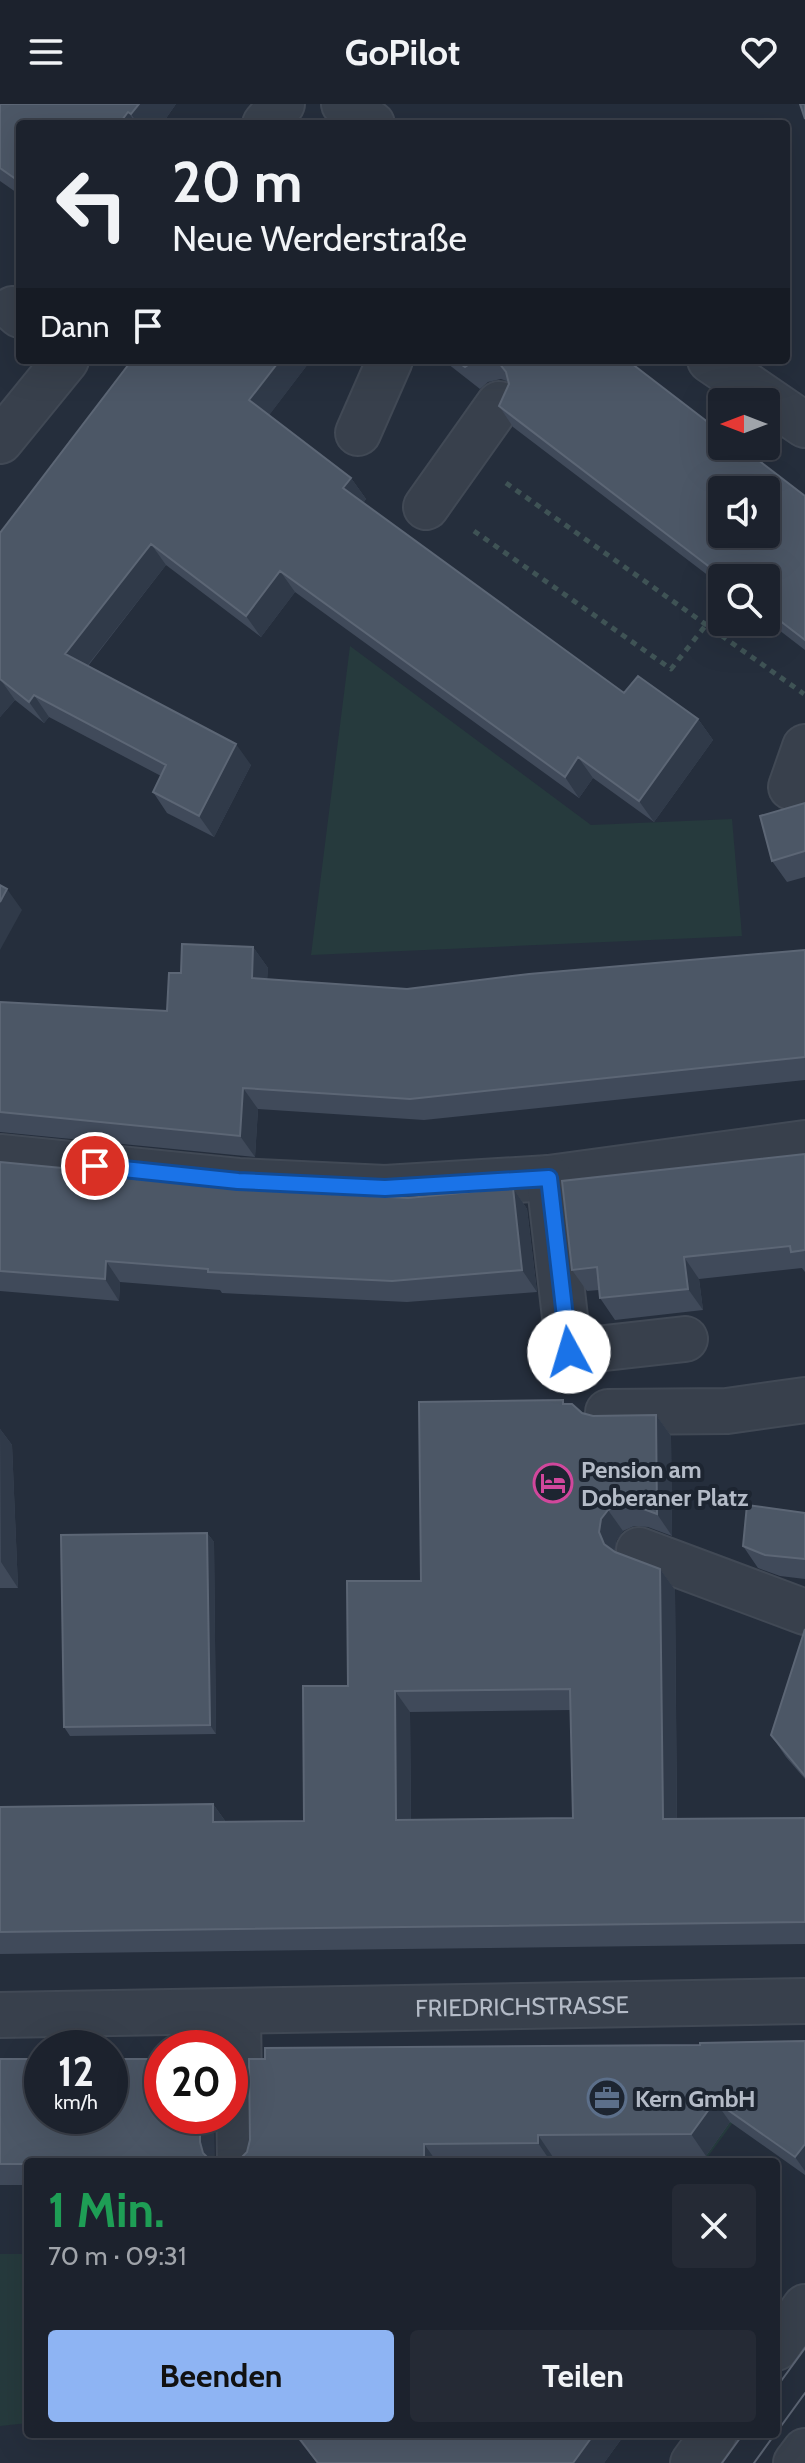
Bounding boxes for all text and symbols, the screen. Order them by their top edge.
icon: menu [24,30,68,74]
text: GoPilot [345,30,460,74]
icon: heart [737,30,781,74]
text: 20 m [172,148,302,216]
icon: left [40,152,144,256]
text: Neue Werderstraße [172,216,467,260]
icon: arrive [126,304,170,348]
text: Dann [40,308,110,345]
north arrow [708,388,780,460]
map controls [708,388,780,636]
button: sound [708,476,780,548]
button: search [708,564,780,636]
pin [61,1132,129,1200]
icon: arrive [73,1144,117,1188]
position arrow [527,1310,611,1394]
place label: Pension am Doberaner Platz [581,1455,748,1512]
hotel icon: Pension am Doberaner Platz [532,1462,574,1504]
street label: FRIEDRICHSTRASSE [415,1990,629,2022]
speed limit sign: 20 [144,2030,248,2134]
text: 12 [58,2047,94,2096]
office icon: Kern GmbH [586,2077,628,2119]
place label: Kern GmbH [635,2084,756,2113]
text: km/h [54,2090,98,2114]
text: 1 Min. [48,2181,165,2239]
button: close [672,2184,756,2268]
text: 70 m · 09:31 [48,2240,186,2272]
button: Beenden [48,2330,394,2422]
button: Teilen [410,2330,756,2422]

